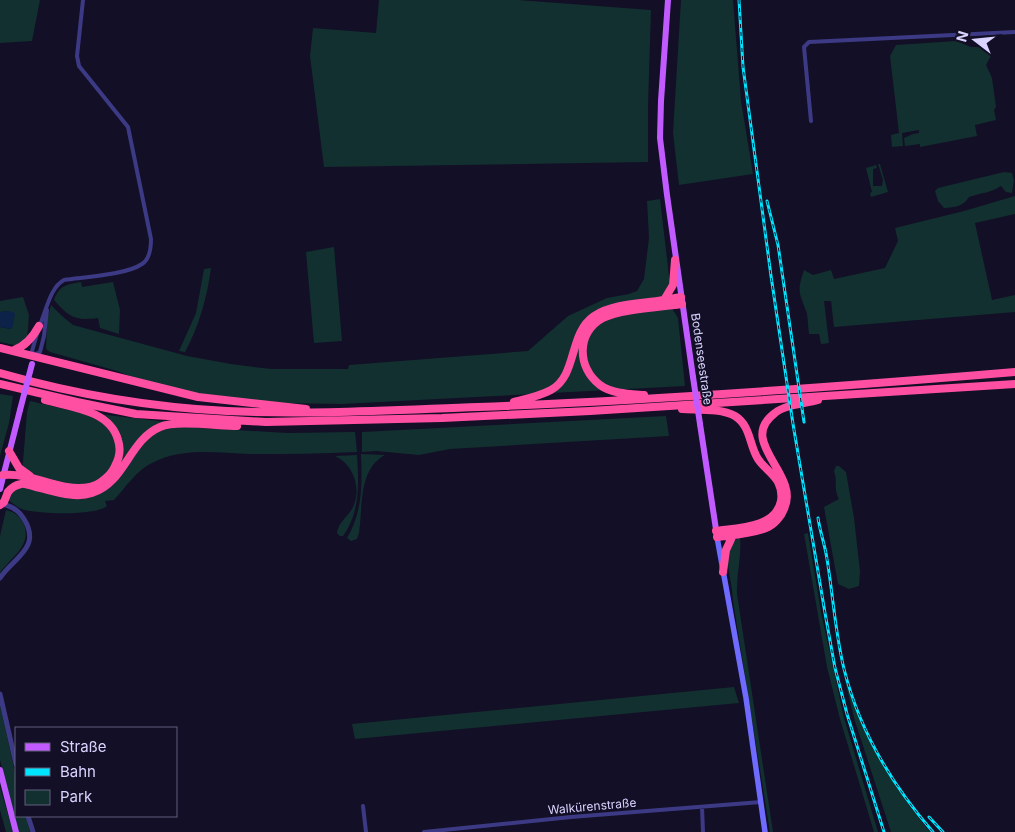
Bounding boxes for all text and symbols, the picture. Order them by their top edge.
north arrow [950,15,1000,65]
text: N [952,29,972,44]
street label: Bodenseestraße [688,312,716,406]
legend [15,727,178,817]
text: Straße [60,737,107,756]
text: Bahn [60,762,96,781]
text: Park [60,787,93,806]
street label: Walkürenstraße [547,795,637,817]

